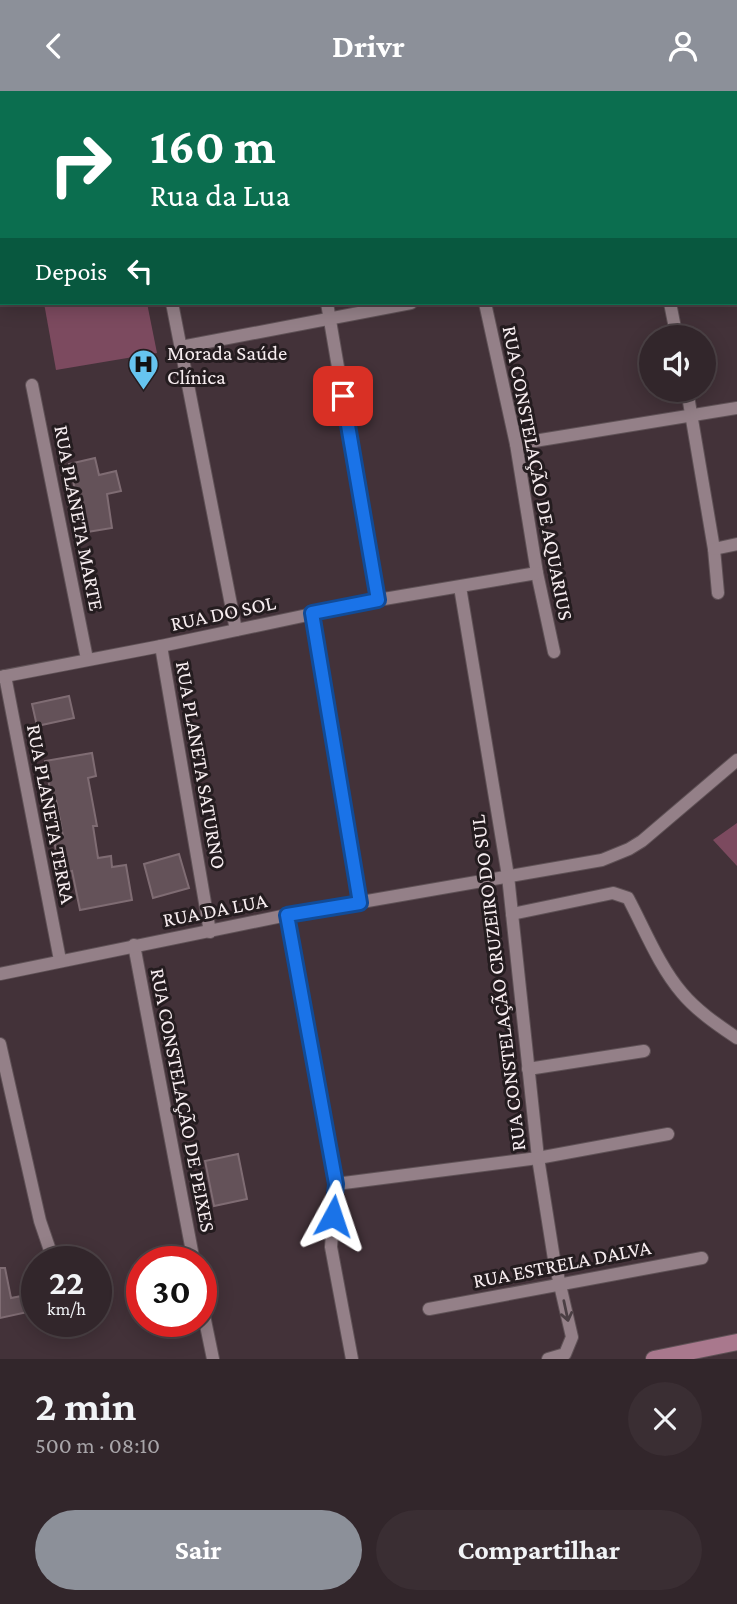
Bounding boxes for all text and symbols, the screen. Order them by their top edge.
icon: back [35,27,73,65]
icon: person [664,27,702,65]
text: Drivr [332,28,405,64]
icon: right [35,119,126,210]
text: 160 m [150,119,276,174]
text: Rua da Lua [150,177,290,213]
icon: left [121,252,159,290]
text: Depois [35,257,107,286]
street label: RUA CONSTELAÇÃO DE AQUARIUS [498,324,578,622]
map controls [639,325,716,402]
button: sound [639,325,716,402]
place label: Morada Saúde Clínica [167,341,287,389]
hospital icon: Morada Saúde Clínica [127,348,161,392]
pin [313,366,373,426]
icon: arrive [324,377,362,415]
street label: RUA PLANETA MARTE [49,423,109,613]
street label: RUA DO SOL [168,590,278,636]
street label: RUA PLANETA SATURNO [171,659,231,871]
street label: RUA PLANETA TERRA [22,722,80,906]
street label: RUA CONSTELAÇÃO CRUZEIRO DO SUL [465,813,531,1153]
street label: RUA DA LUA [161,888,269,932]
street label: RUA CONSTELAÇÃO DE PEIXES [146,966,220,1234]
position arrow [296,1179,370,1253]
street label: RUA ESTRELA DALVA [471,1235,653,1293]
speed limit sign: 30 [126,1246,217,1337]
text: 22 [49,1263,84,1302]
text: km/h [47,1299,86,1319]
one-way arrow [560,1299,574,1322]
text: 2 min [35,1382,136,1429]
button: close [628,1382,702,1456]
text: 500 m · 08:10 [35,1432,160,1458]
button: Sair [35,1510,362,1590]
button: Compartilhar [376,1510,702,1590]

